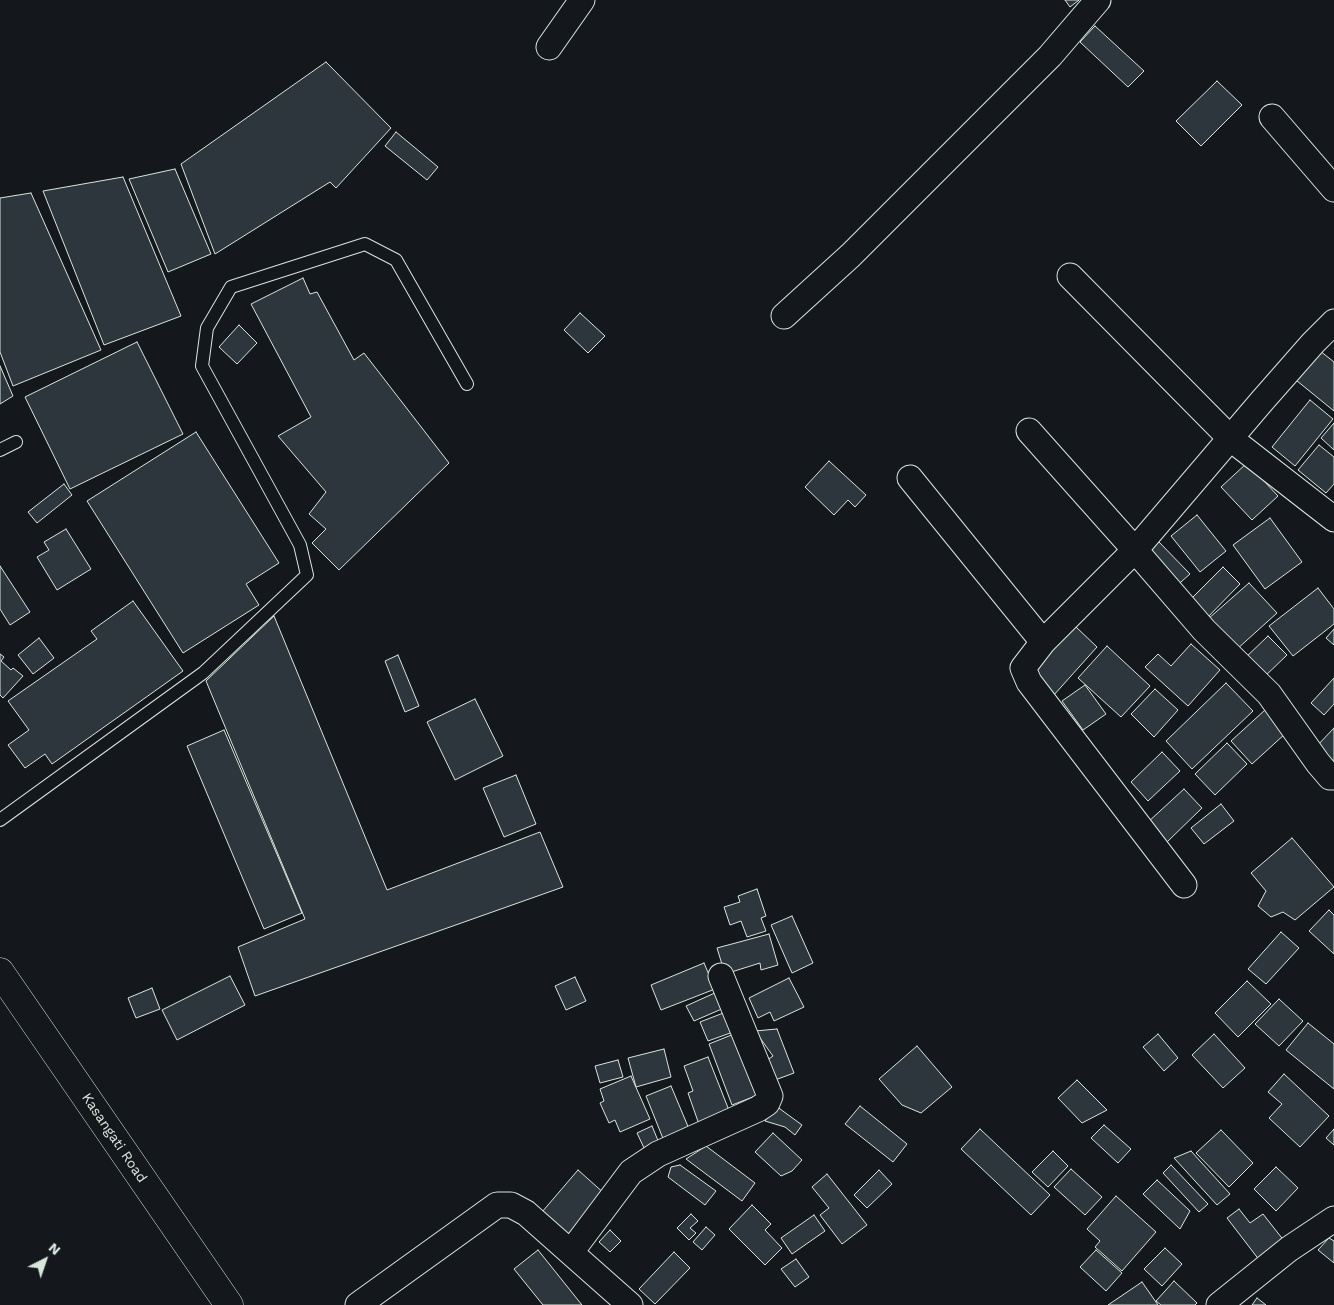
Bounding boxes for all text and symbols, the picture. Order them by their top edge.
street label: Kasangati Road [78,1090,150,1186]
north arrow [20,1235,70,1285]
text: N [46,1239,64,1258]

